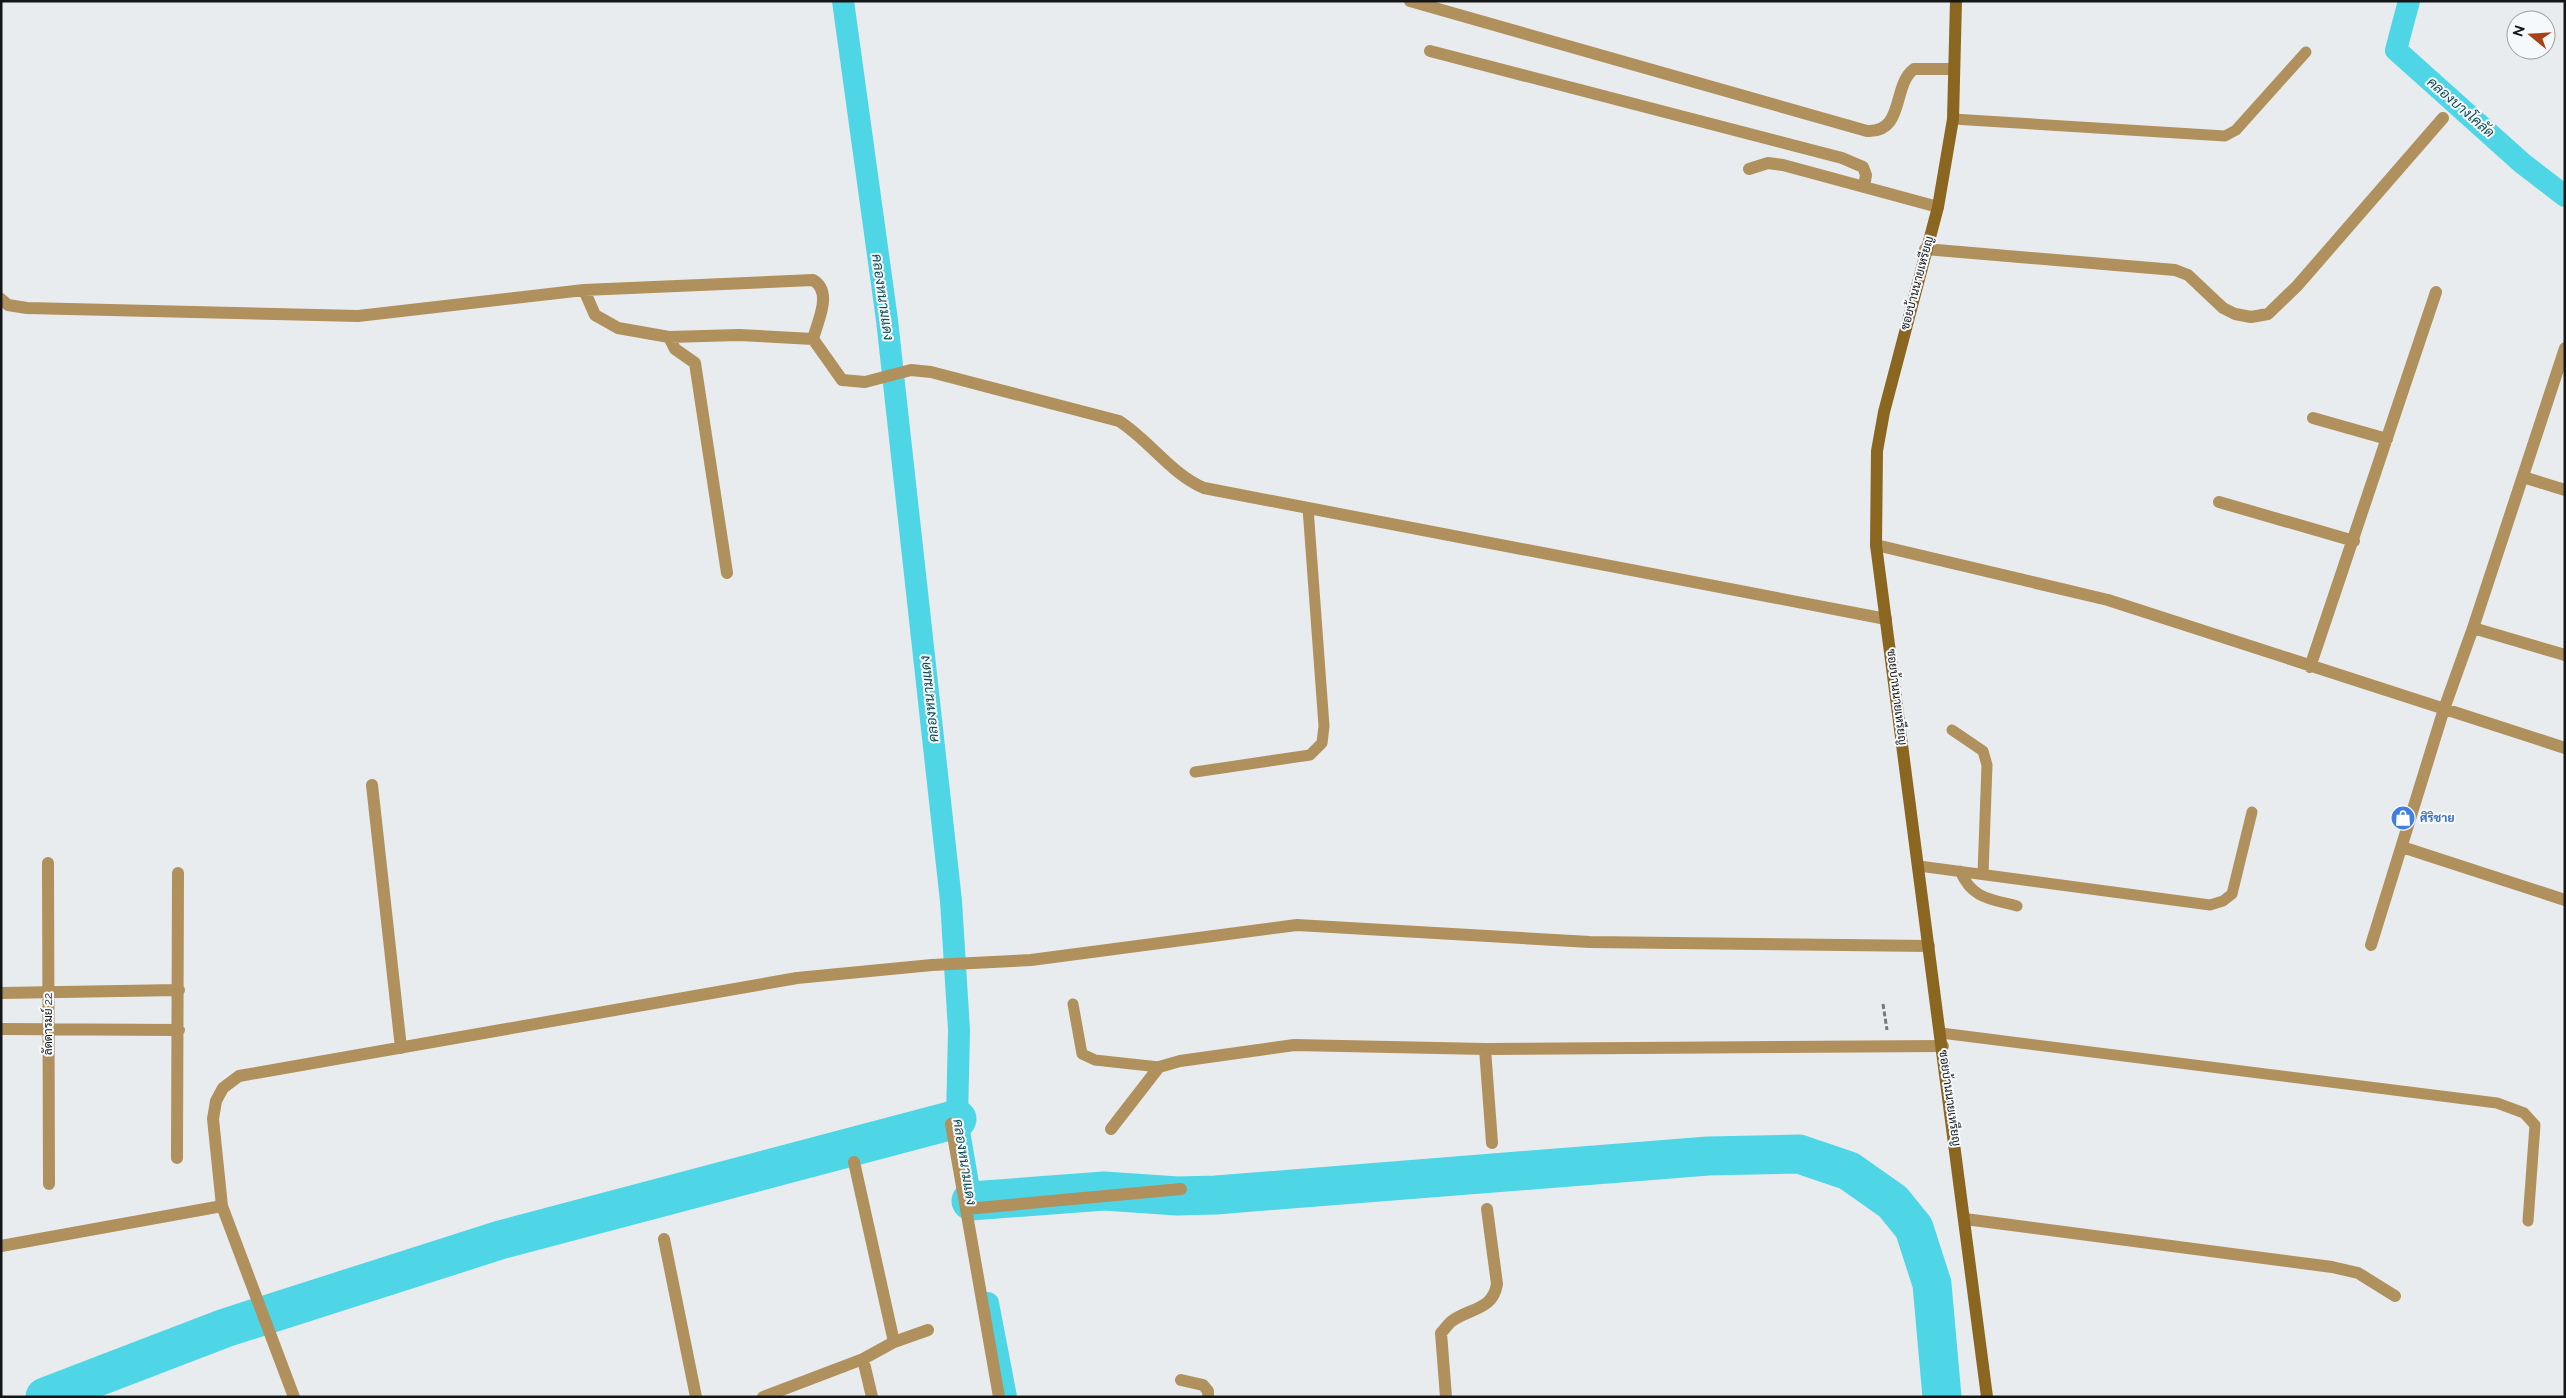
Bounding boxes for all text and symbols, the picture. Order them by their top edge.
north arrow [2506,10,2556,60]
text: N [2509,23,2528,39]
water label: คลองบางโคลัด [2424,74,2498,140]
street label: ซอยบ้านนายเหรียญ [1897,234,1936,332]
water label: คลองหนามแดง [869,253,897,341]
street label: ซอยบ้านนายเหรียญ [1884,648,1911,746]
water label: คลองหนามแดง [916,655,942,743]
shop icon: ศิริชาย [2390,805,2416,831]
place label: ศิริชาย [2420,811,2454,825]
street label: ลัดดารมย์ 22 [40,993,55,1055]
street label: ซอยบ้านนายเหรียญ [1936,1049,1965,1147]
water label: คลองหนามแดง [950,1118,980,1206]

